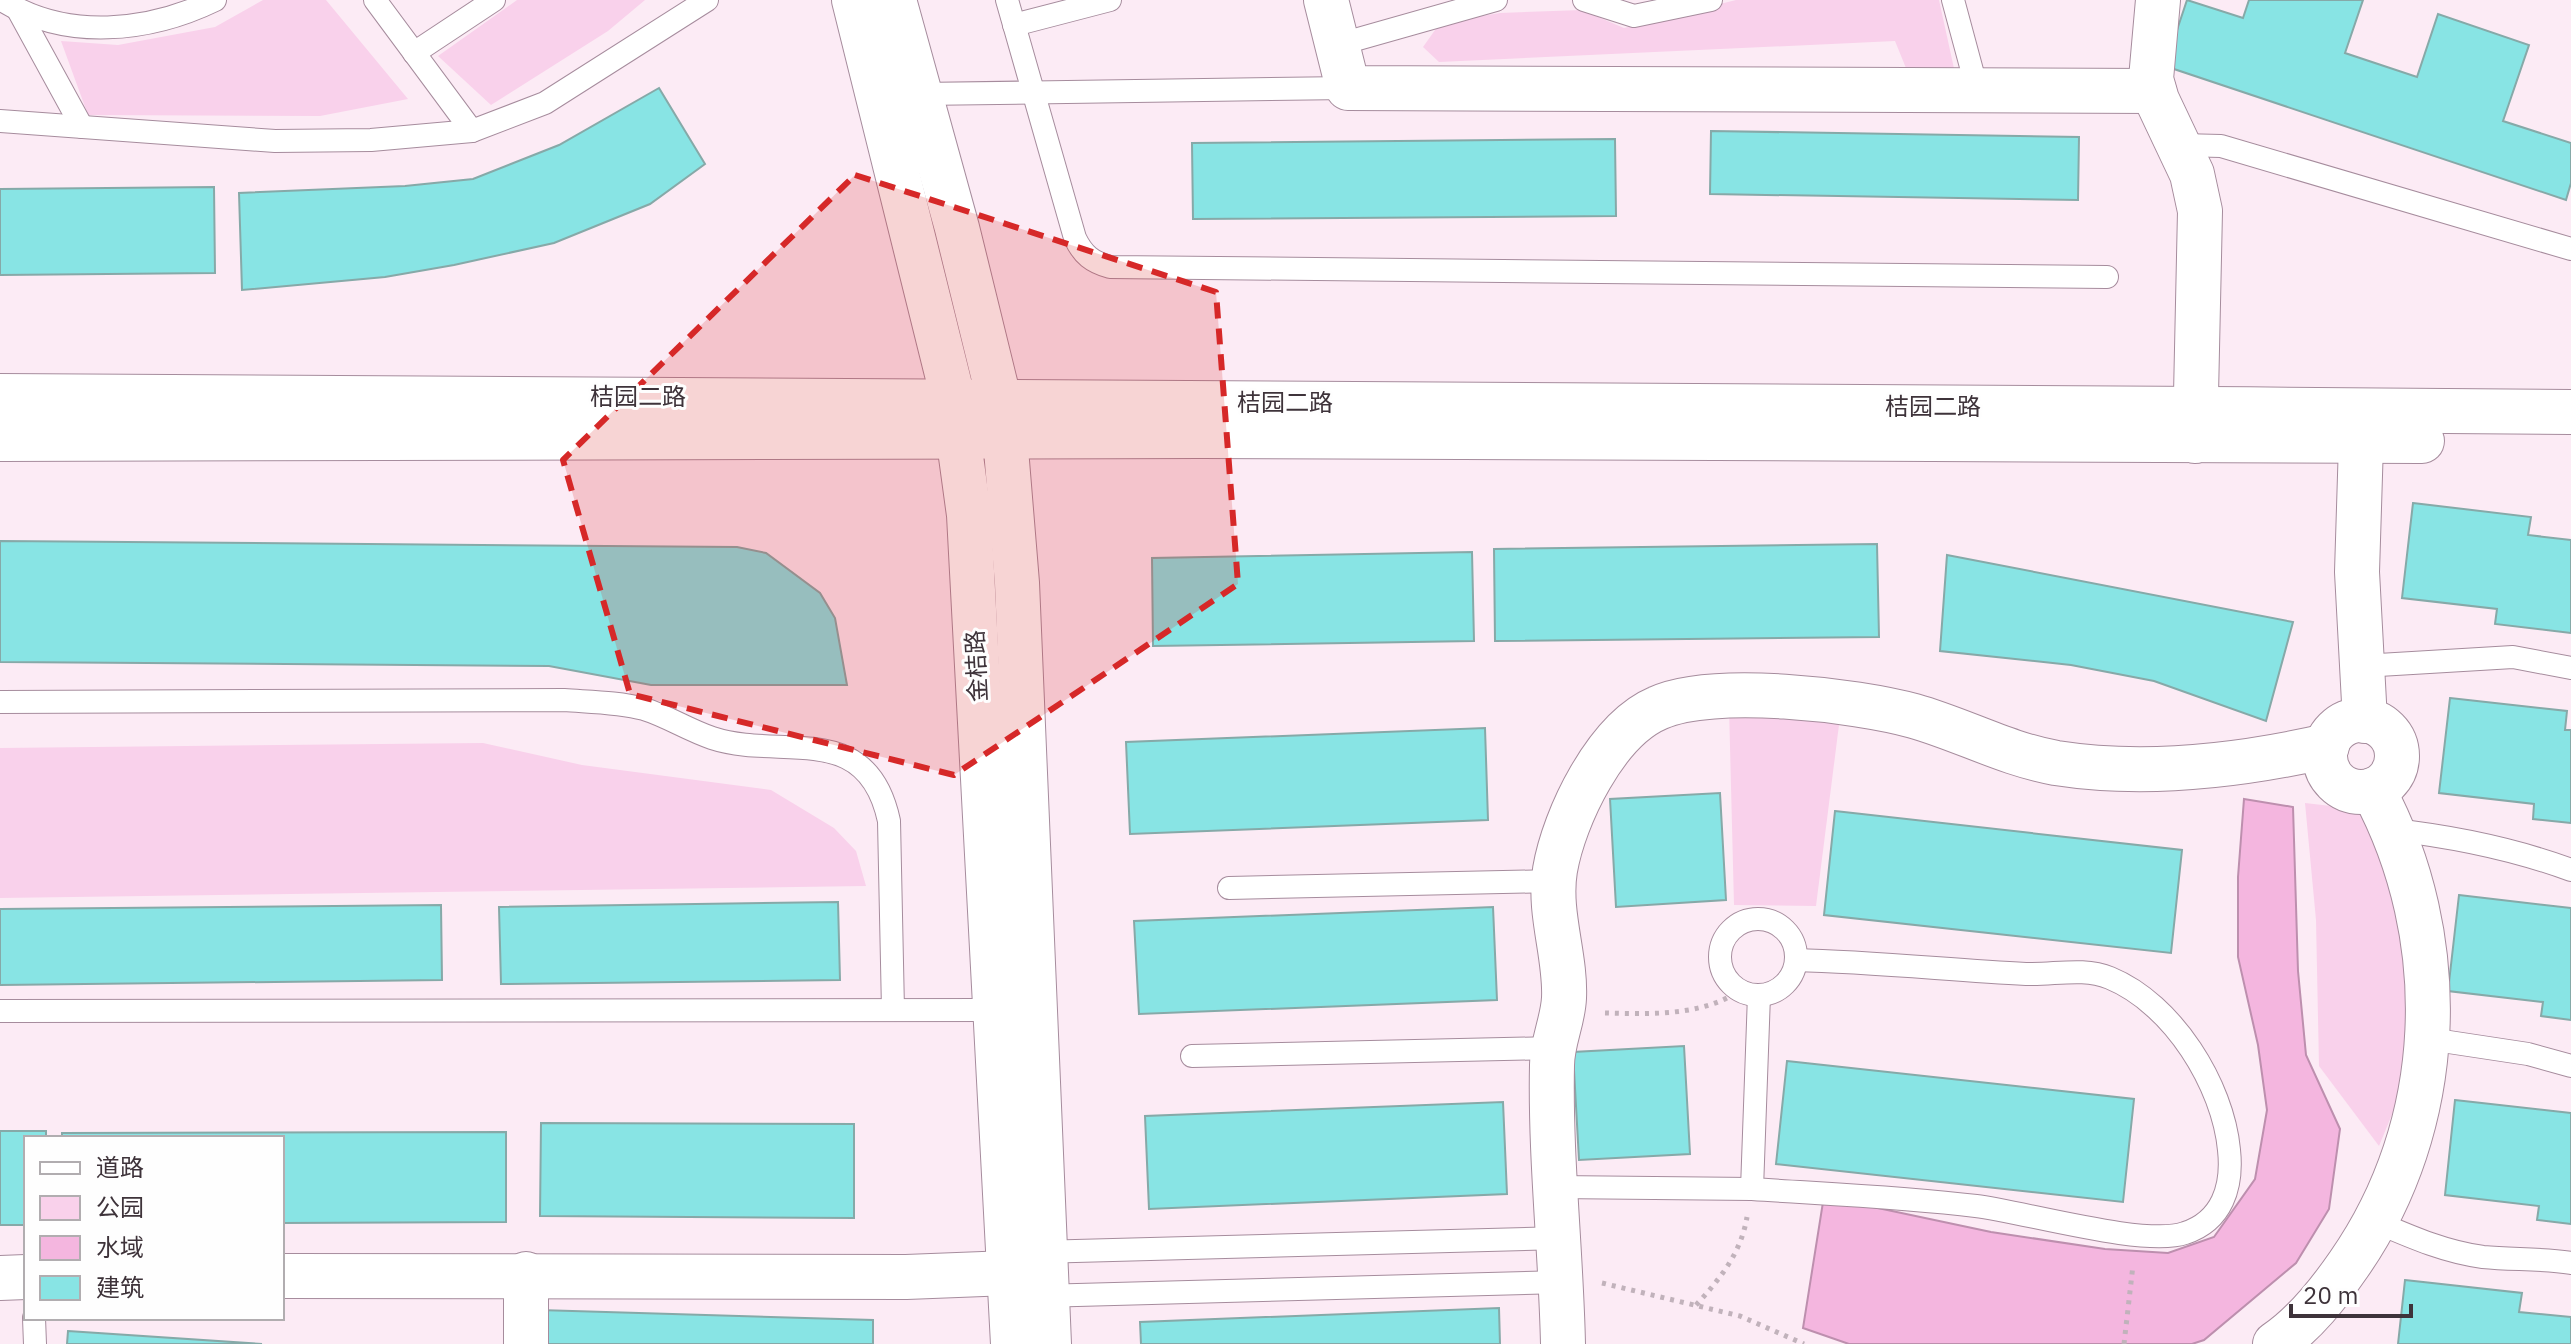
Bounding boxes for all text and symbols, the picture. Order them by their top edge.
street label: 桔园二路 [590,380,686,412]
street label: 桔园二路 [1237,386,1333,418]
street label: 桔园二路 [1885,390,1981,422]
street label: 金桔路 [958,629,994,703]
legend [24,1136,284,1320]
text: 道路 [96,1151,144,1183]
text: 公园 [96,1191,144,1223]
text: 水域 [96,1231,144,1263]
scale bar [2291,1268,2411,1318]
text: 建筑 [96,1271,144,1303]
text: 20 m [2303,1279,2358,1311]

